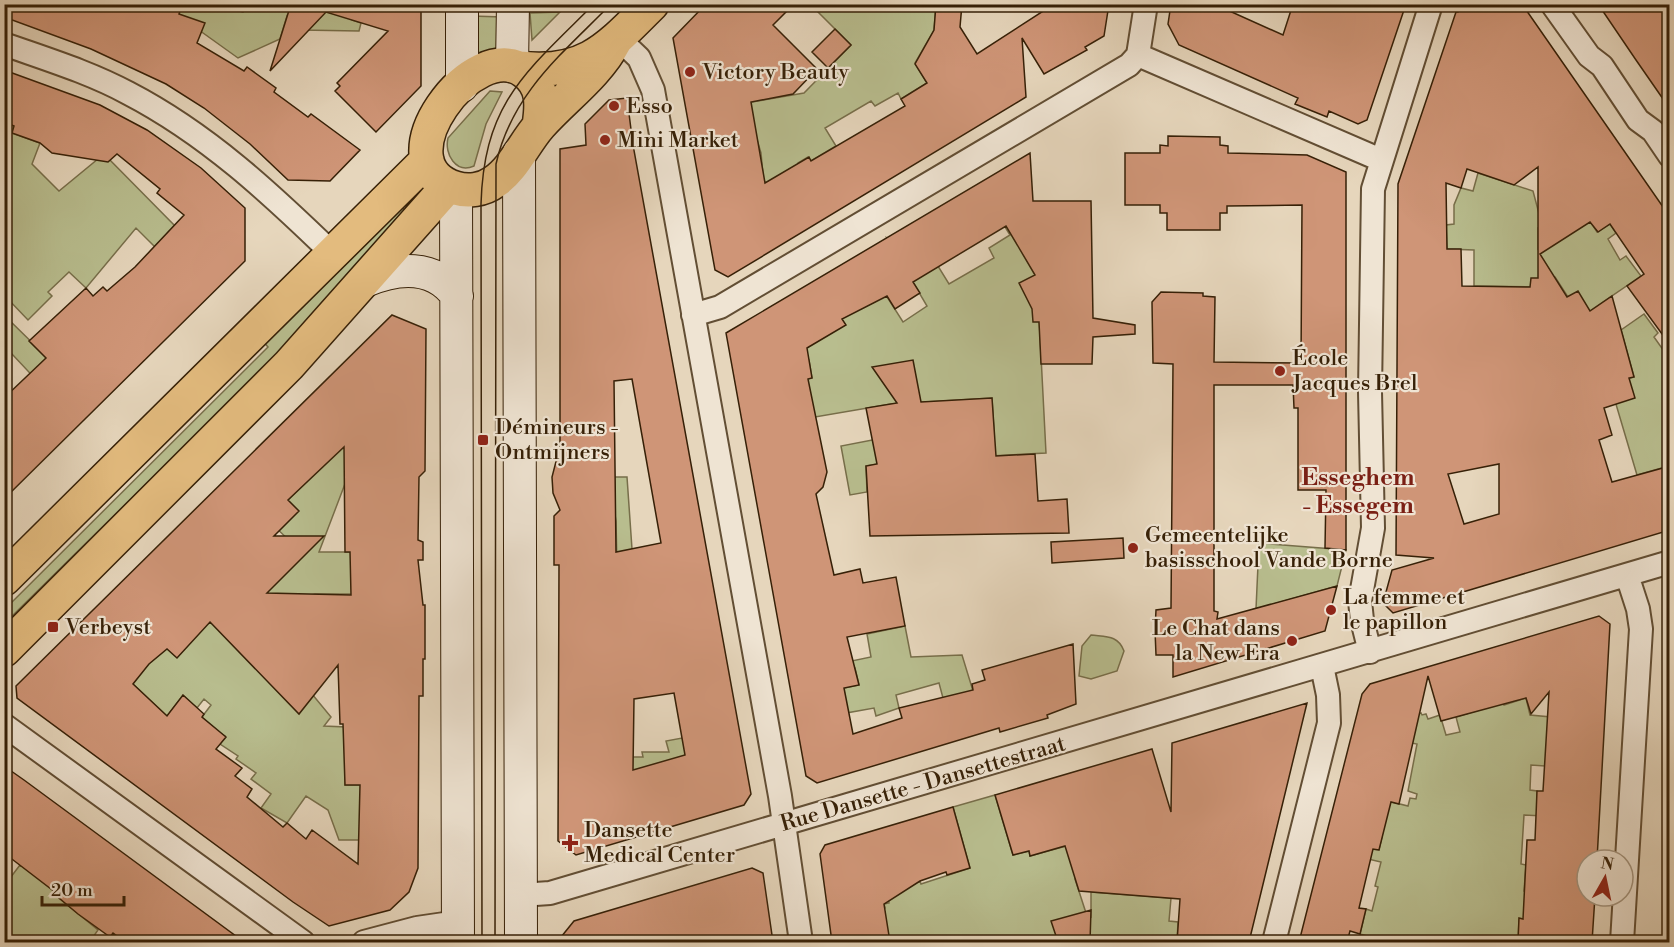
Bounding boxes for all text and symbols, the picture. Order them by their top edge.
place label: Victory Beauty [701,59,849,86]
marker: Victory Beauty [683,65,697,79]
place label: Esso [626,93,673,120]
marker: Esso [607,99,621,113]
place label: Mini Market [617,127,739,154]
marker: Mini Market [598,133,612,147]
place label: École Jacques Brel [1291,344,1418,397]
marker: École Jacques Brel [1273,364,1287,378]
place label: Démineurs - Ontmijners [495,414,619,466]
marker: Démineurs - Ontmijners [476,433,490,447]
district label: Esseghem - Essegem [1301,463,1415,521]
place label: Gemeentelijke basisschool Vande Borne [1145,522,1393,574]
marker: Gemeentelijke basisschool Vande Borne [1126,541,1140,555]
place label: La femme et le papillon [1343,584,1465,636]
marker: La femme et le papillon [1324,603,1338,617]
place label: Verbeyst [64,614,151,641]
place label: Le Chat dans la New Era [1152,615,1281,667]
marker: Verbeyst [46,620,60,634]
marker: Le Chat dans la New Era [1285,634,1299,648]
street label: Rue Dansette - Dansettestraat [777,730,1069,838]
place label: Dansette Medical Center [584,817,735,869]
marker: Dansette Medical Center [561,834,579,852]
north arrow [1575,848,1635,908]
text: N [1599,853,1615,875]
scale bar [42,869,124,907]
text: 20 m [51,879,93,902]

